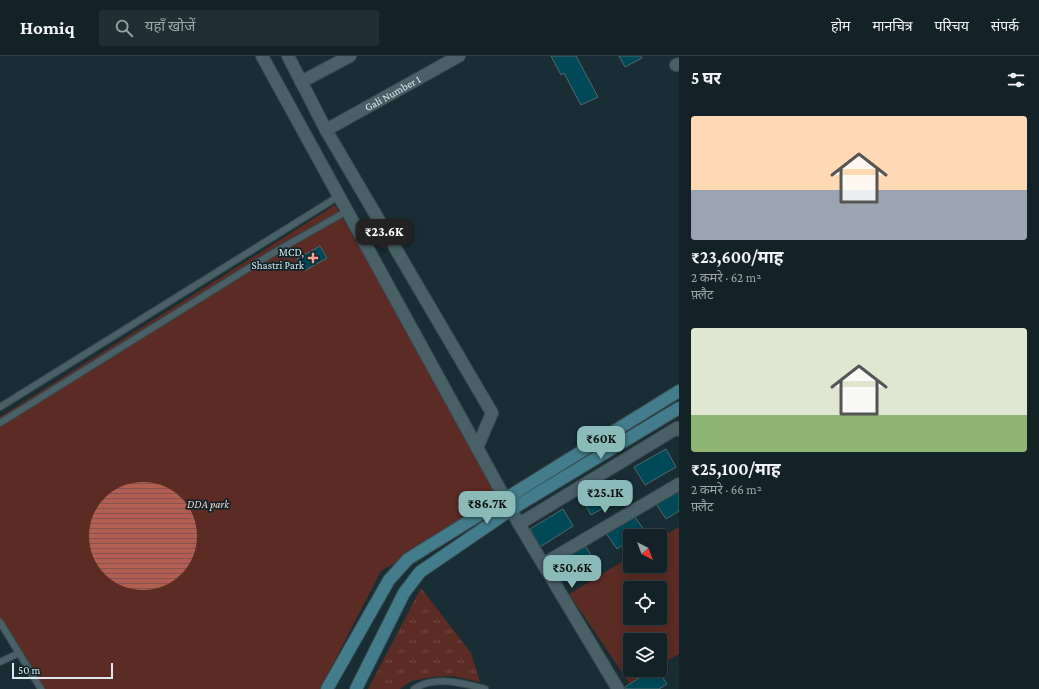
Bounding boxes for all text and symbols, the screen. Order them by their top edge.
search box [99,10,379,46]
text: Homiq [20,17,75,38]
icon: search [113,17,135,39]
text: यहाँ खोजें [145,18,195,34]
text: होम [831,18,850,34]
text: मानचित्र [872,18,913,34]
text: परिचय [935,18,969,34]
text: संपर्क [991,18,1019,34]
text: 5 घर [691,69,721,88]
icon: filters [1005,69,1027,91]
street label: Gali Number 1 [362,73,423,113]
icon: home [823,142,895,214]
pin: ₹23.6K [351,219,417,253]
text: ₹23.6K [365,224,403,239]
place label: MCD, Shastri Park [252,246,305,271]
text: ₹23,600/माह [691,248,783,267]
marker: MCD, Shastri Park [307,252,319,264]
text: 2 कमरे · 62 m² [691,270,761,285]
text: फ़्लैट [691,287,714,302]
icon: home [823,354,895,426]
pin: ₹60K [577,426,625,460]
text: ₹60K [586,431,616,446]
text: ₹25,100/माह [691,460,781,479]
pin: ₹25.1K [572,480,638,514]
text: 2 कमरे · 66 m² [691,482,762,497]
text: ₹25.1K [587,485,623,500]
pin: ₹86.7K [454,491,520,525]
text: ₹86.7K [468,496,506,511]
park label: DDA park [187,498,230,511]
text: फ़्लैट [691,499,714,514]
north arrow [623,529,667,573]
map controls [623,529,667,677]
pin: ₹50.6K [539,555,605,589]
text: ₹50.6K [552,560,592,575]
button: locate [623,581,667,625]
button: layers [623,633,667,677]
scale bar [12,661,113,680]
text: 50 m [18,664,40,676]

